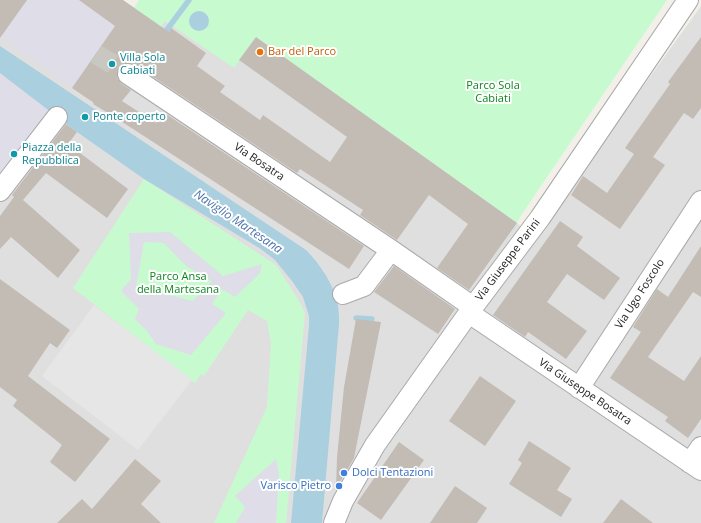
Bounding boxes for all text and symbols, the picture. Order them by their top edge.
place label: Bar del Parco [268,45,336,59]
marker: Bar del Parco [255,47,265,57]
place label: Villa Sola Cabiati [120,51,165,77]
marker: Villa Sola Cabiati [107,59,117,69]
park label: Parco Sola Cabiati [466,79,520,105]
place label: Ponte coperto [93,110,166,124]
marker: Ponte coperto [80,112,90,122]
street label: Via Bosatra [231,140,287,184]
place label: Piazza della Repubblica [22,141,81,167]
marker: Piazza della Repubblica [9,149,19,159]
water label: Naviglio Martesana [191,187,285,257]
street label: Via Giuseppe Parini [473,216,543,304]
street label: Via Ugo Foscolo [613,257,667,331]
park label: Parco Ansa della Martesana [137,270,219,296]
street label: Via Giuseppe Bosatra [536,356,634,428]
place label: Dolci Tentazioni [352,466,433,480]
marker: Dolci Tentazioni [339,468,349,478]
place label: Varisco Pietro [260,479,331,493]
marker: Varisco Pietro [334,481,344,491]

